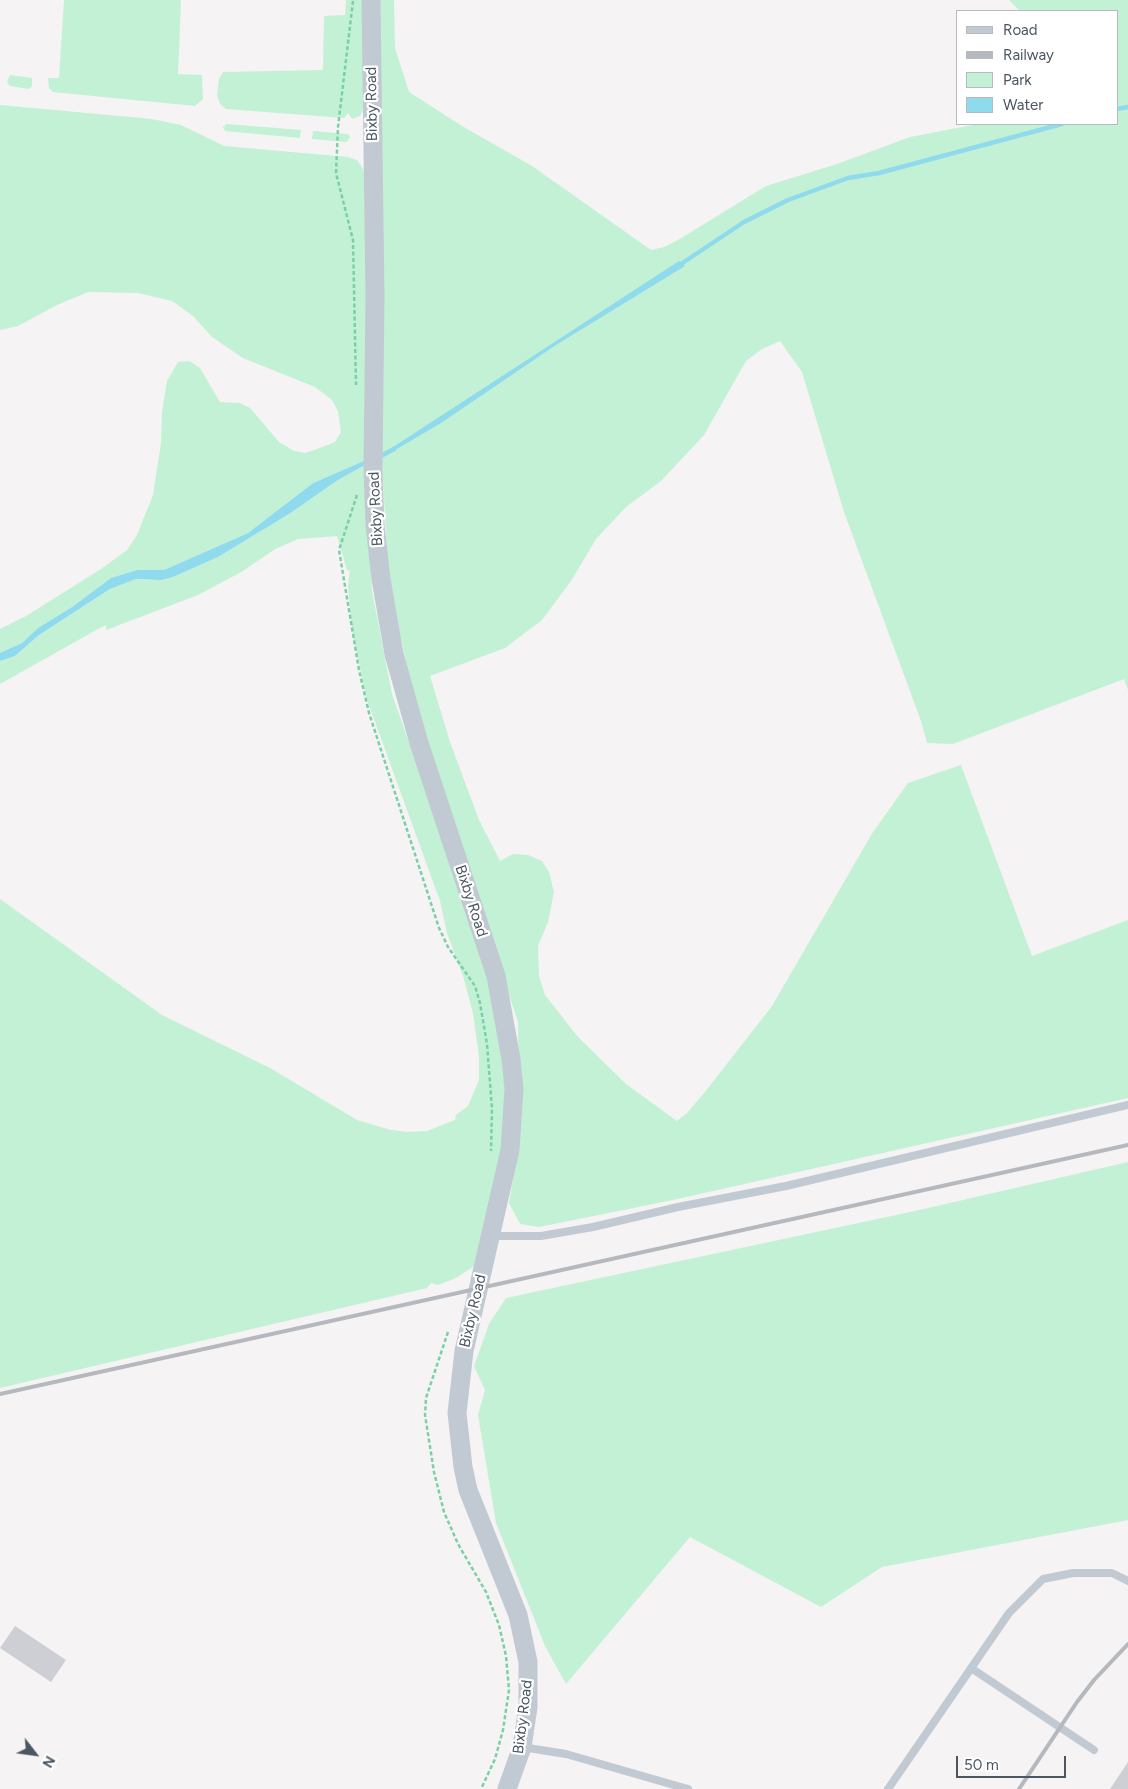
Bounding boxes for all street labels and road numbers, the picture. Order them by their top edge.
street label: Bixby Road [362,67,382,141]
street label: Bixby Road [365,471,387,547]
street label: Bixby Road [451,863,491,939]
street label: Bixby Road [456,1273,490,1349]
street label: Bixby Road [510,1679,536,1755]

